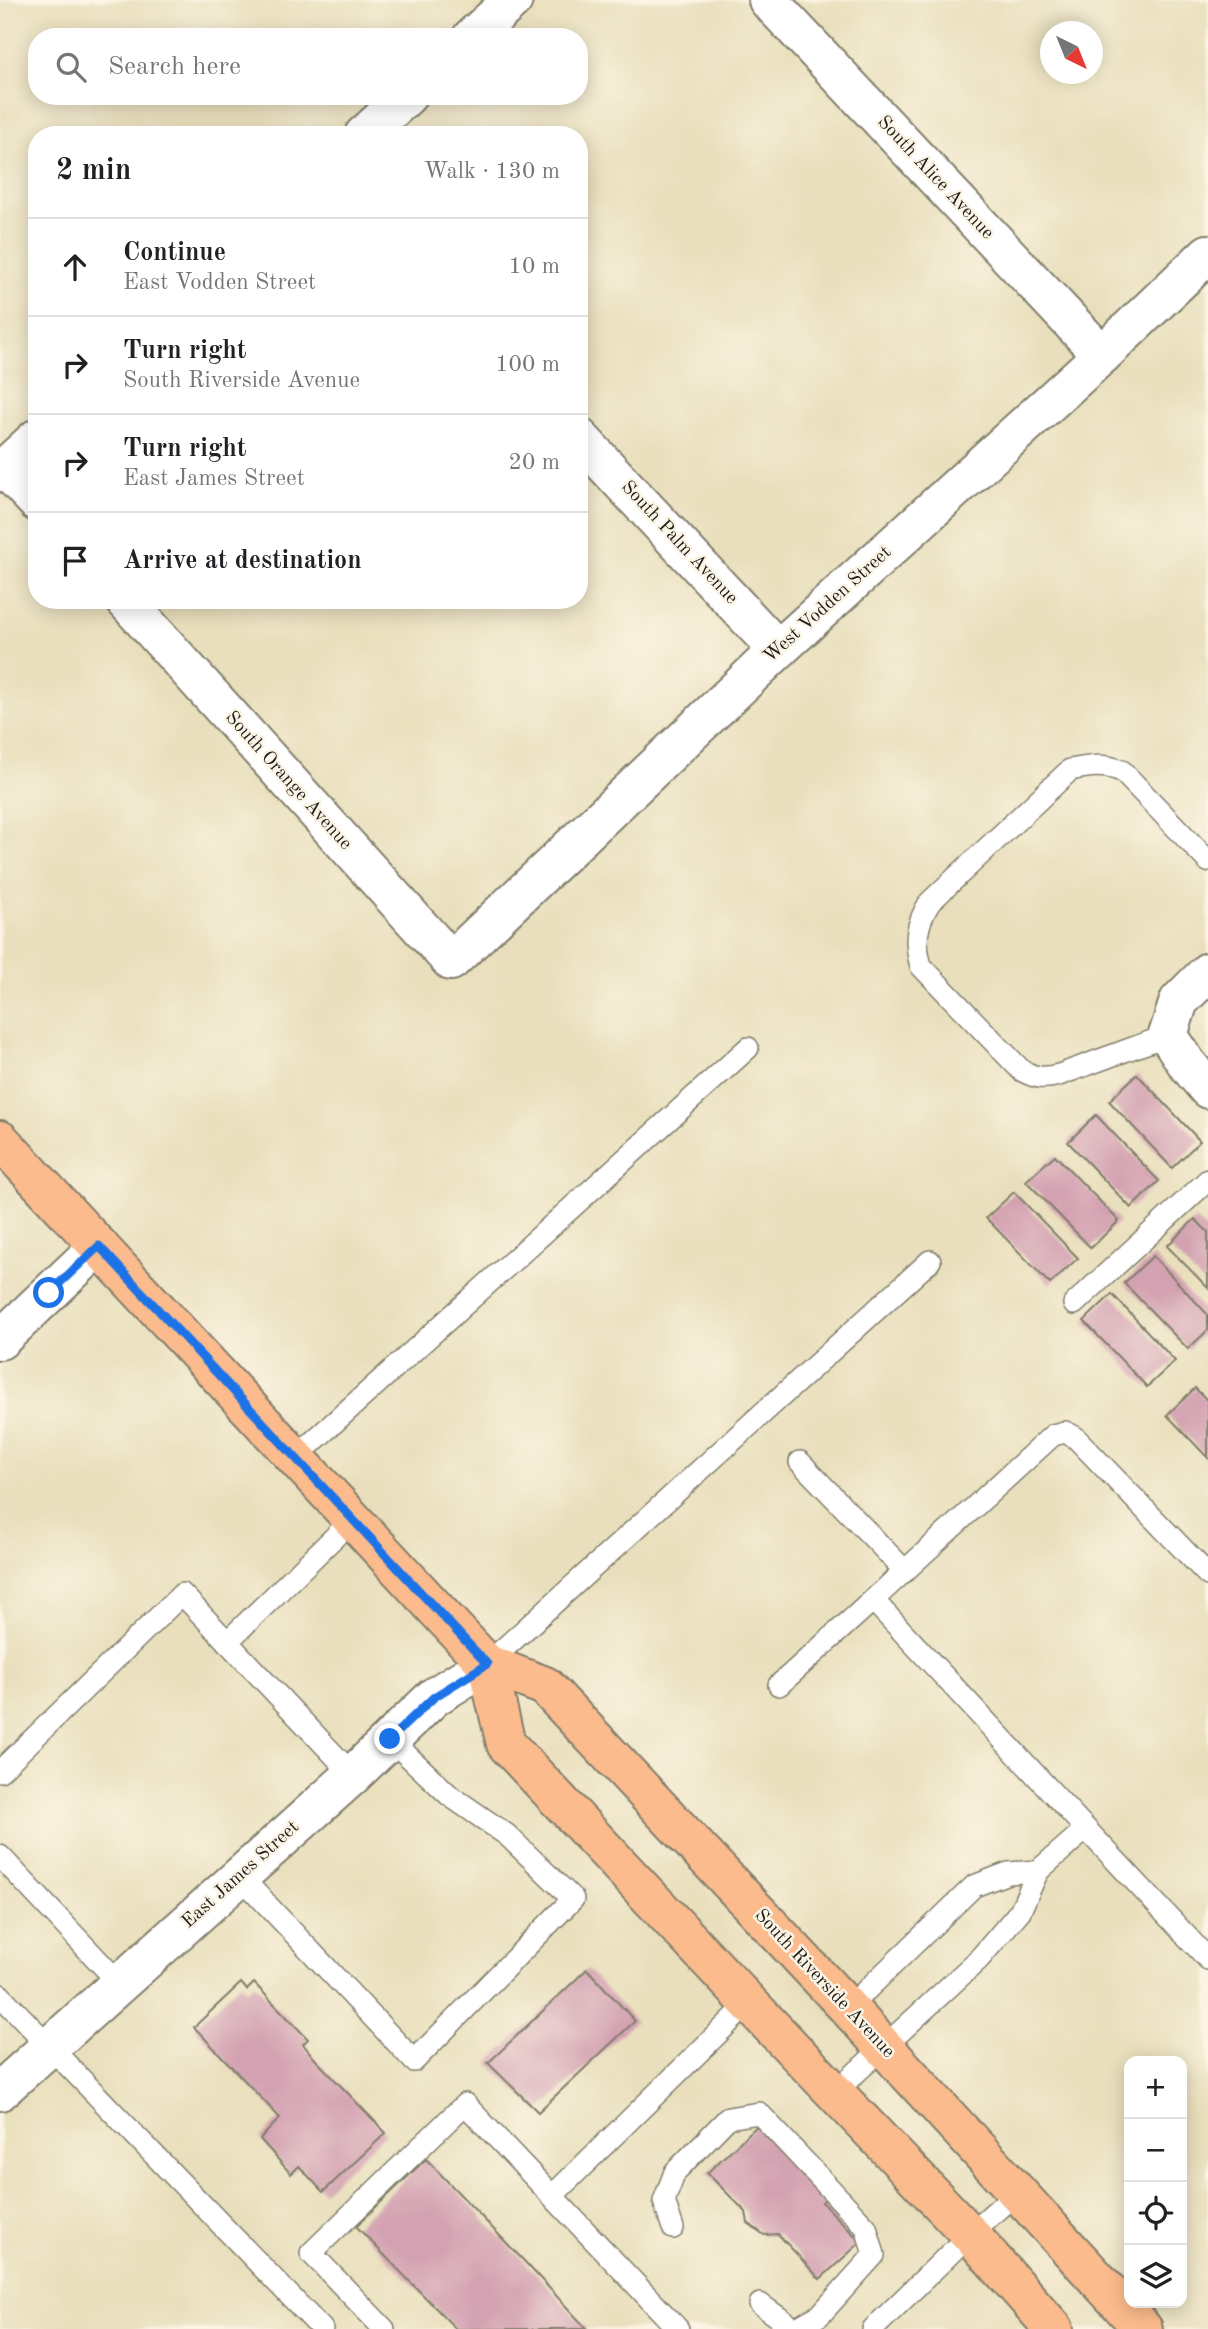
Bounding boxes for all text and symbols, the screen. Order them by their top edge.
north arrow [1040,21,1103,84]
search box [28,28,588,105]
icon: search [52,48,90,86]
text: Search here [108,54,241,80]
street label: South Alice Avenue [873,113,997,243]
text: 2 min [56,156,131,186]
text: Walk · 130 m [424,160,560,183]
text: Continue [123,240,226,266]
icon: ahead [56,248,94,286]
text: 10 m [509,255,560,278]
text: East Vodden Street [123,271,316,294]
text: Turn right [123,338,246,364]
icon: right [56,346,94,384]
text: 100 m [495,353,560,376]
text: South Riverside Avenue [123,369,360,392]
text: Turn right [123,436,246,462]
icon: right [56,444,94,482]
text: 20 m [509,451,560,474]
text: East James Street [123,467,305,490]
street label: South Palm Avenue [617,478,741,608]
icon: arrive [56,542,94,580]
street label: West Vodden Street [761,543,895,667]
text: Arrive at destination [123,548,362,574]
street label: South Orange Avenue [221,708,355,854]
route start [33,1277,64,1308]
route end [374,1723,405,1754]
street label: East James Street [179,1818,303,1932]
street label: South Riverside Avenue [750,1906,898,2062]
map controls [1124,2056,1187,2308]
button: + [1124,2056,1187,2119]
button: − [1124,2119,1187,2182]
button: locate [1124,2182,1187,2245]
button: layers [1124,2245,1187,2308]

